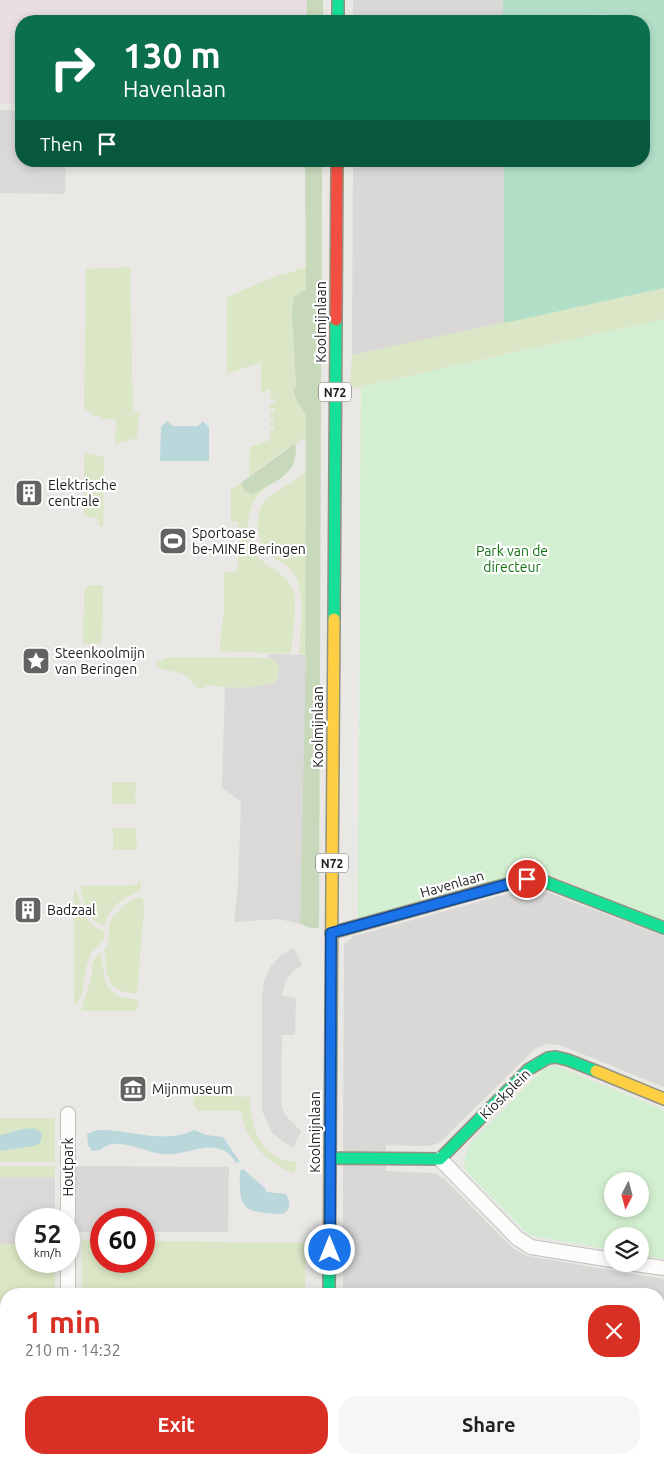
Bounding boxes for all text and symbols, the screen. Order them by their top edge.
icon: right [40,35,105,100]
text: 130 m [123,35,221,75]
text: Havenlaan [123,76,226,101]
icon: arrive [93,130,121,158]
text: Then [40,133,83,155]
street label: Koolmijnlaan [313,281,329,363]
road number: N72 [319,382,351,402]
place label: Elektrische centrale [48,477,117,509]
building icon: Elektrische centrale [14,478,44,508]
place label: Sportoase be-MINE Beringen [192,525,306,557]
sports icon: Sportoase be-MINE Beringen [158,526,188,556]
park label: Park van de directeur [476,543,548,575]
place label: Steenkoolmijn van Beringen [55,645,145,677]
place icon: Steenkoolmijn van Beringen [21,646,51,676]
street label: Koolmijnlaan [310,686,326,768]
road number: N72 [316,854,348,872]
pin [506,858,548,900]
icon: arrive [513,865,541,893]
street label: Havenlaan [418,867,486,901]
building icon: Badzaal [13,895,43,925]
place label: Badzaal [47,902,96,918]
street label: Kioskplein [477,1066,533,1122]
museum icon: Mijnmuseum [118,1074,148,1104]
place label: Mijnmuseum [152,1081,233,1097]
street label: Koolmijnlaan [307,1091,323,1173]
street label: Houtpark [60,1137,76,1197]
north arrow [604,1172,649,1218]
map controls [604,1172,649,1272]
speed limit sign: 60 [90,1208,155,1273]
text: 52 [33,1220,62,1248]
position arrow [303,1223,355,1275]
button: layers [604,1227,649,1272]
text: km/h [34,1246,61,1259]
text: 1 min [25,1305,101,1339]
button: close [588,1305,640,1357]
text: 210 m · 14:32 [25,1341,121,1359]
button: Exit [25,1396,328,1454]
button: Share [338,1396,640,1454]

